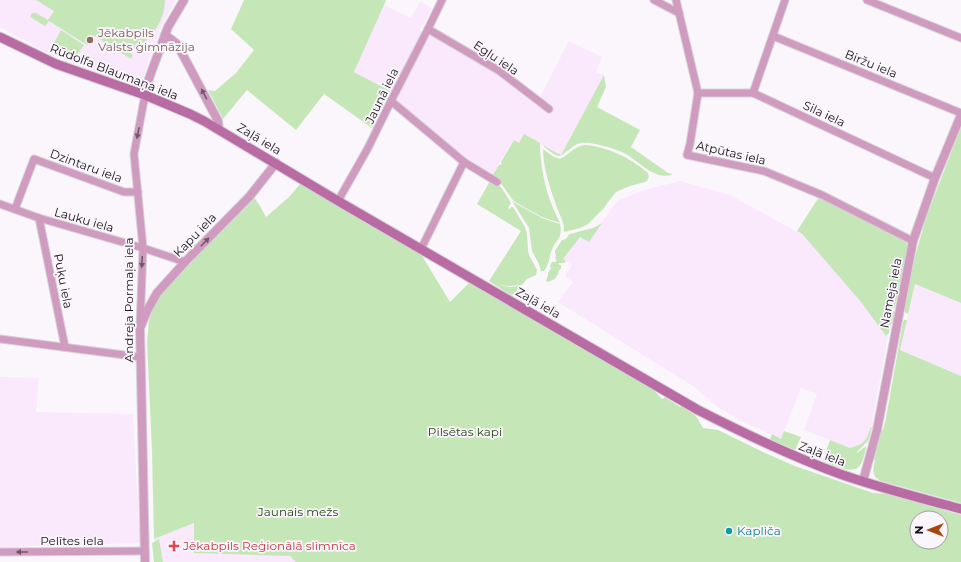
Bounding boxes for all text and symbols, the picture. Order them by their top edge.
place label: Jēkabpils Valsts ģimnāzija [97,25,195,54]
marker: Jēkabpils Valsts ģimnāzija [85,35,95,45]
street label: Egļu iela [471,37,522,78]
street label: Rūdolfa Blaumaņa iela [48,40,180,103]
street label: Biržu iela [843,46,900,81]
street label: Jaunā iela [361,65,402,127]
one-way arrow [200,88,207,100]
street label: Sila iela [801,97,848,130]
street label: Zaļā iela [234,119,284,158]
one-way arrow [134,127,140,140]
street label: Atpūtas iela [695,137,767,168]
street label: Dzintaru iela [48,146,124,186]
street label: Lauku iela [53,204,116,235]
street label: Kapu iela [170,209,219,260]
one-way arrow [200,237,209,247]
street label: Andreja Pormaļa iela [121,238,136,362]
street label: Puķu iela [51,252,76,310]
one-way arrow [139,256,146,268]
street label: Nameja iela [876,257,905,329]
street label: Zaļā iela [513,284,563,321]
park label: Pilsētas kapi [428,424,502,439]
street label: Zaļā iela [797,438,848,469]
park label: Jaunais mežs [257,504,338,519]
north arrow [909,510,949,550]
place label: Kapliča [737,523,781,538]
marker: Kapliča [724,526,734,536]
text: N [912,526,926,534]
street label: Pelītes iela [40,533,104,548]
place label: Jēkabpils Reģionālā slimnīca [182,538,356,553]
marker: Jēkabpils Reģionālā slimnīca [168,540,180,552]
one-way arrow [15,549,28,555]

